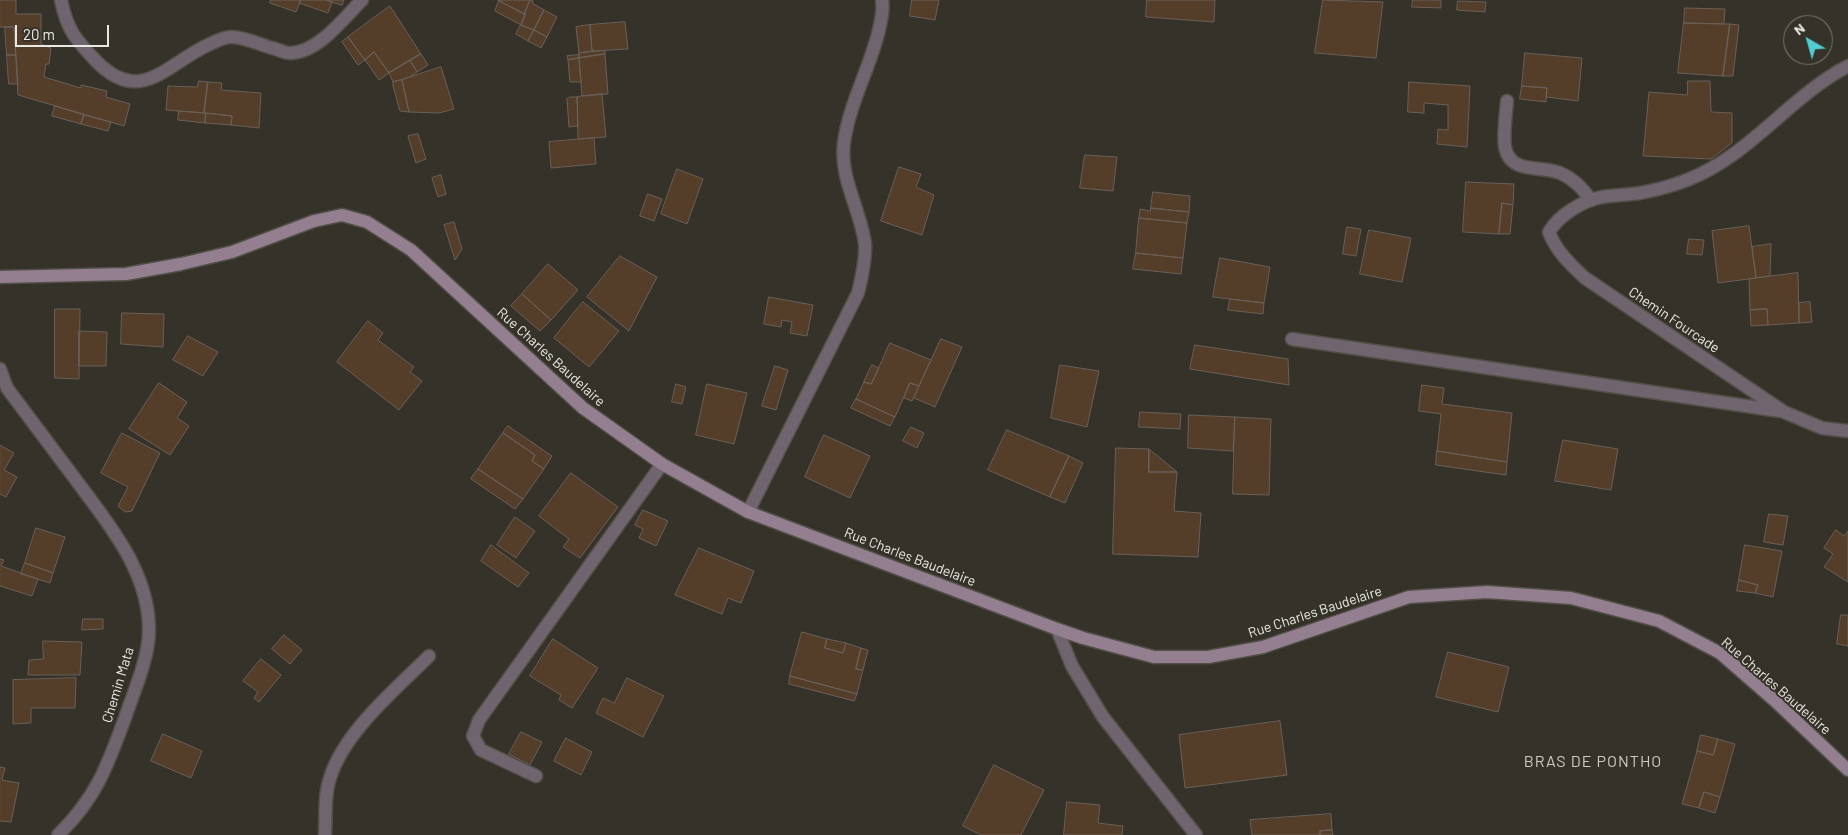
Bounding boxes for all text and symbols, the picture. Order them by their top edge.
scale bar [18,15,111,47]
north arrow [1783,15,1833,65]
text: N [1790,19,1808,38]
text: 20 m [23,25,55,43]
street label: Chemin Fourcade [1625,283,1723,357]
street label: Rue Charles Baudelaire [494,304,608,410]
street label: Rue Charles Baudelaire [842,524,978,590]
street label: Rue Charles Baudelaire [1246,582,1384,642]
street label: Rue Charles Baudelaire [1718,634,1834,738]
street label: Chemin Mata [99,645,137,725]
district label: BRAS DE PONTHO [1522,752,1664,772]

